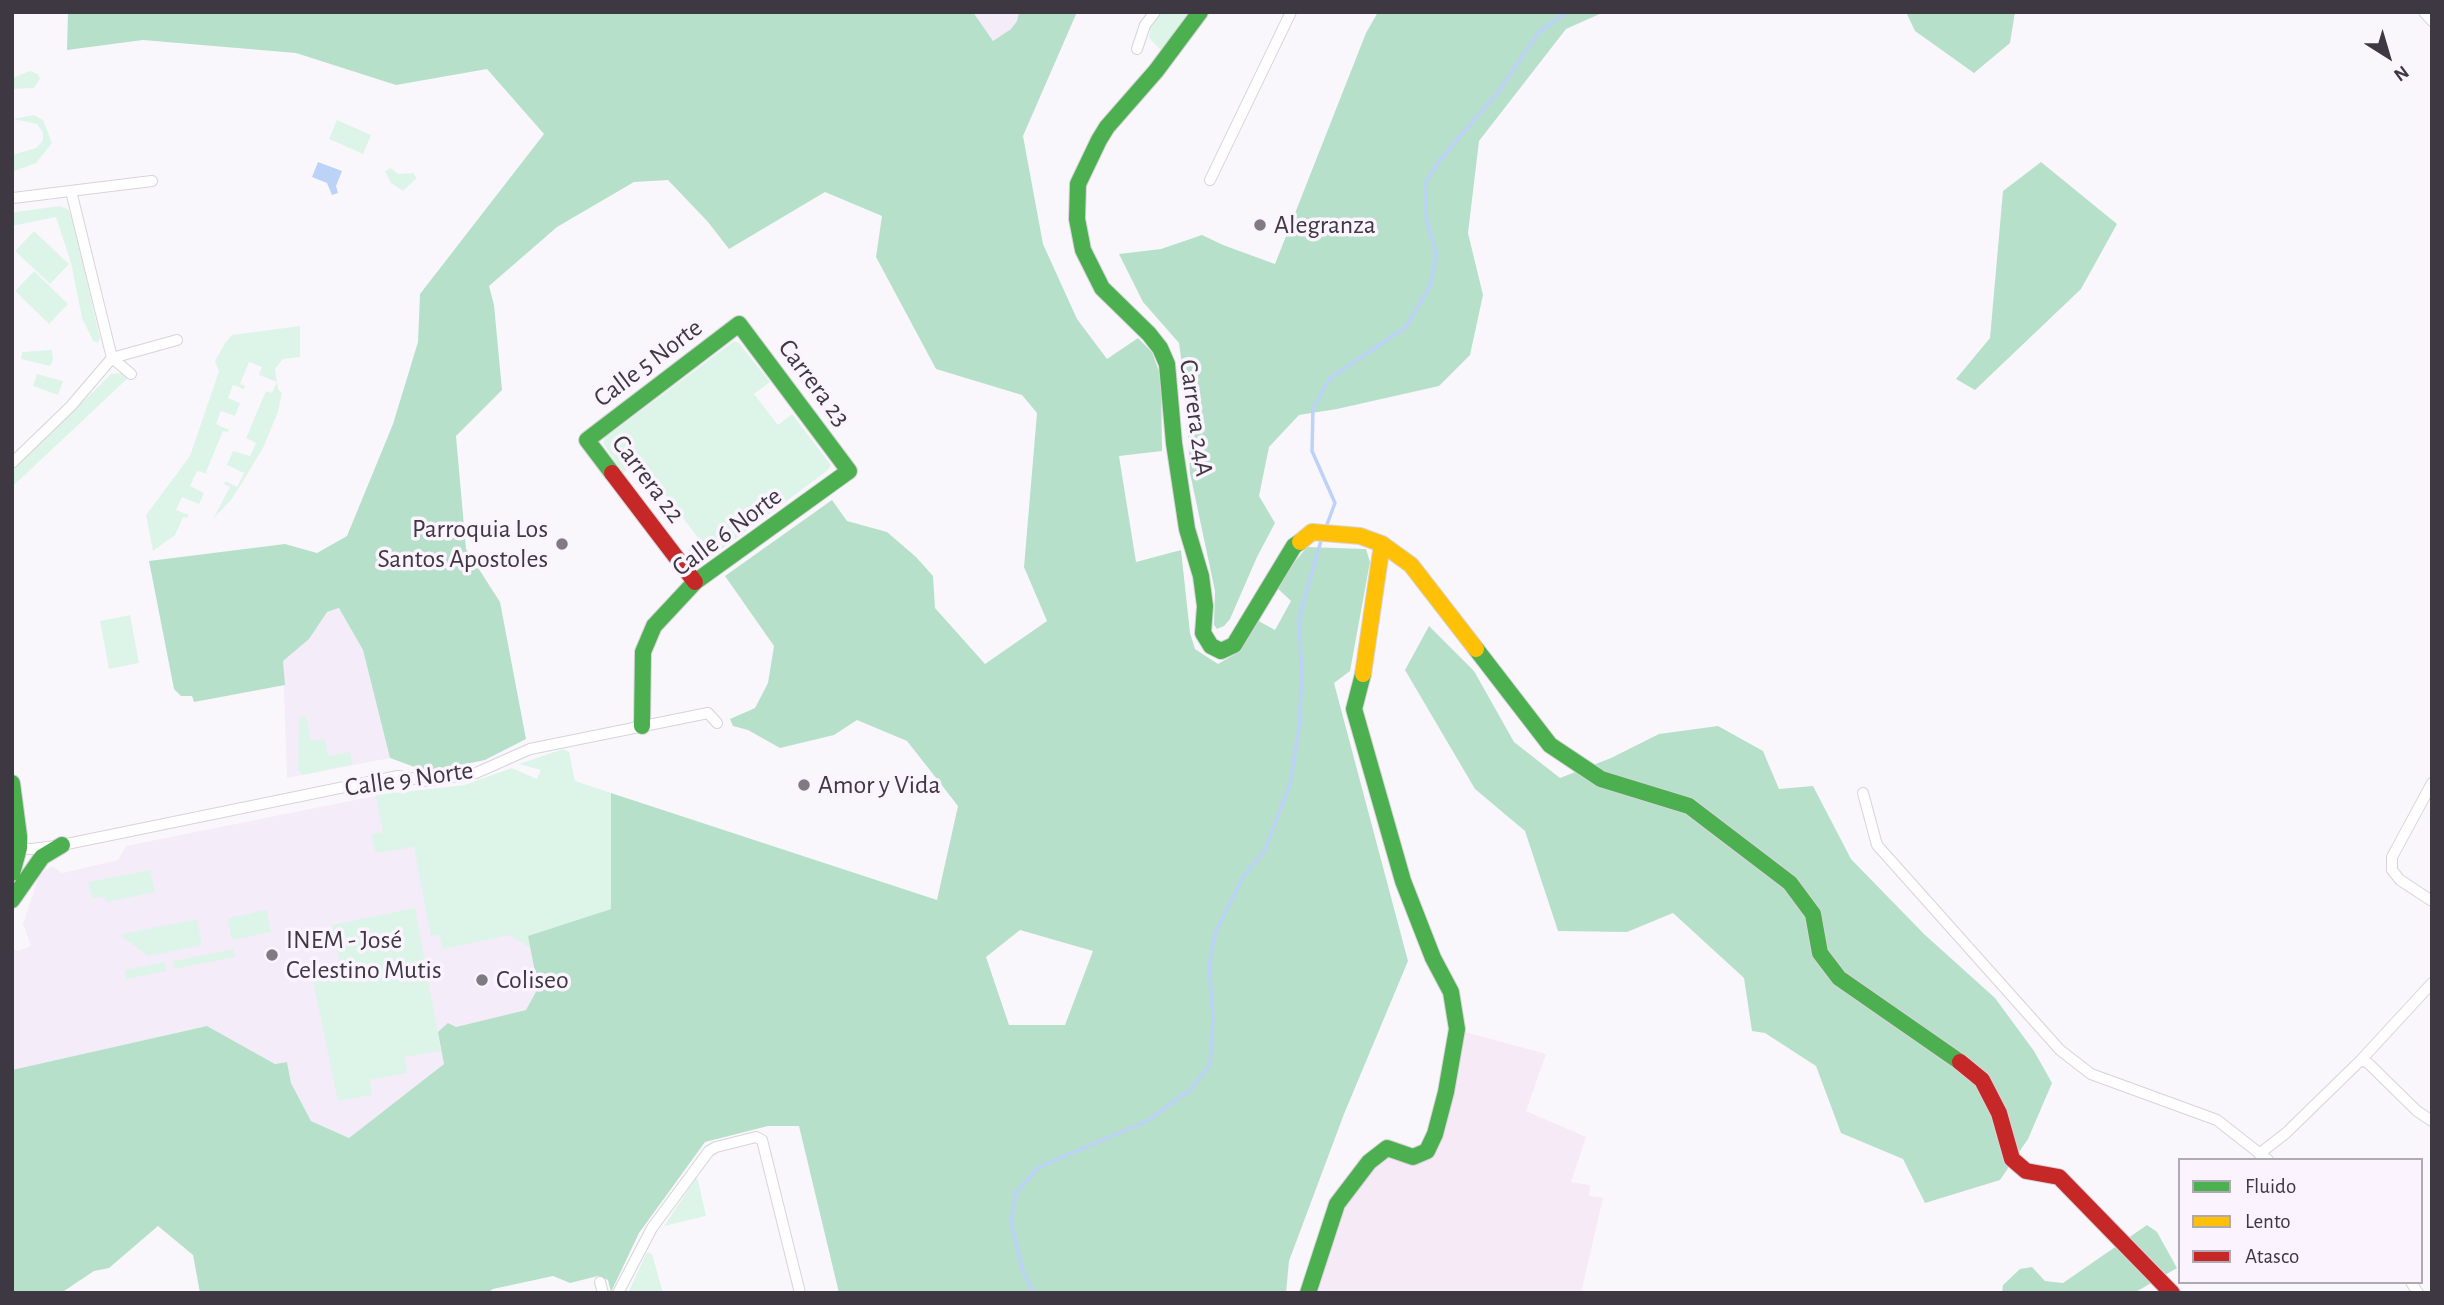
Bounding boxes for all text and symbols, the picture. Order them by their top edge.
north arrow [2353,21,2423,91]
text: N [2390,62,2412,85]
place label: Alegranza [1274,209,1376,241]
marker: Alegranza [1252,217,1268,233]
street label: Calle 5 Norte [588,312,708,414]
street label: Carrera 23 [771,333,857,433]
street label: Carrera 24A [1172,357,1220,479]
street label: Carrera 22 [605,429,691,529]
street label: Calle 6 Norte [666,481,788,583]
place label: Parroquia Los Santos Apostoles [378,513,548,574]
marker: Parroquia Los Santos Apostoles [554,536,570,552]
street label: Calle 9 Norte [343,755,475,803]
place label: Amor y Vida [818,769,941,801]
marker: Amor y Vida [796,777,812,793]
place label: INEM - José Celestino Mutis [286,924,442,986]
marker: INEM - José Celestino Mutis [264,947,280,963]
place label: Coliseo [496,964,569,996]
marker: Coliseo [474,972,490,988]
legend [2178,1158,2423,1284]
text: Fluido [2245,1176,2296,1197]
text: Lento [2245,1211,2291,1232]
text: Atasco [2245,1246,2299,1267]

